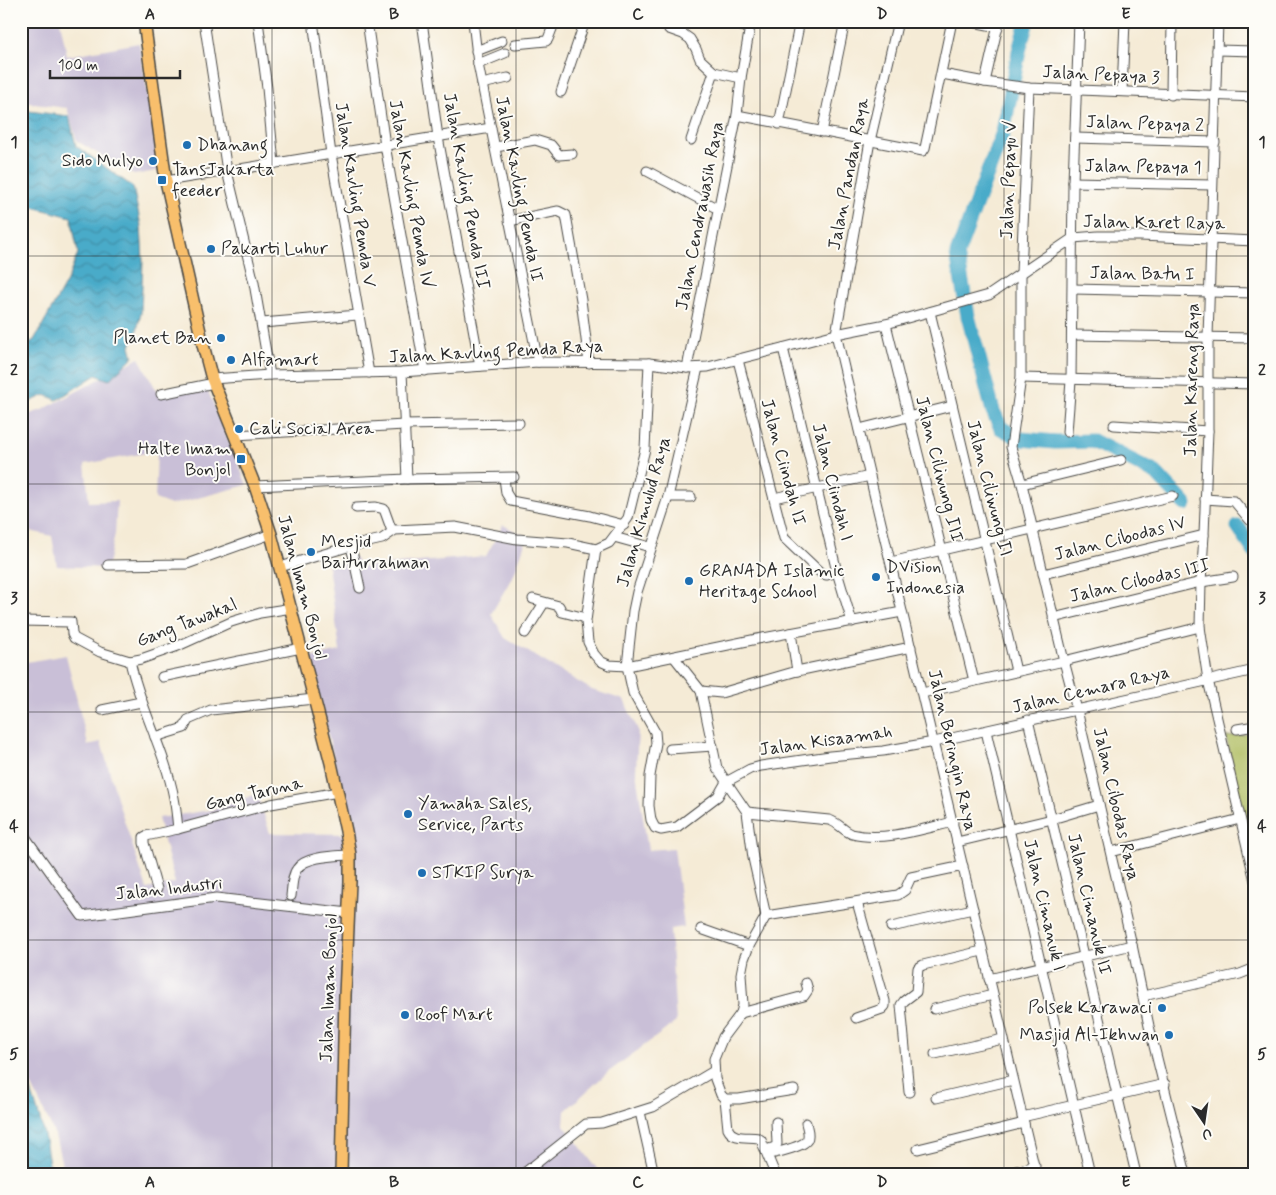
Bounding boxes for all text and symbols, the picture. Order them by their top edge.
text: A [145,4,155,25]
text: B [389,4,399,25]
text: C [632,4,644,25]
text: D [876,4,888,25]
text: E [1121,4,1131,25]
scale bar [50,48,180,80]
text: 100 m [58,56,98,76]
street label: Jalan Pepaya 3 [1042,60,1160,90]
street label: Jalan Kavling Pemda III [435,91,495,291]
street label: Jalan Kavling Pemda II [487,94,549,284]
street label: Jalan Pandan Raya [822,96,876,252]
street label: Jalan Kavling Pemda IV [381,98,439,291]
street label: Jalan Kavling Pemda V [327,101,382,290]
street label: Jalan Pepaya 2 [1086,110,1205,138]
street label: Jalan Cendrawasih Raya [670,120,730,312]
street label: Jalan Pepayu V [995,120,1023,240]
text: 1 [10,132,18,153]
text: 1 [1258,132,1266,153]
place label: Dhanang [197,133,268,159]
marker: Dhanang [181,139,193,151]
place label: Sido Mulyo [62,149,143,173]
street label: Jalan Pepaya 1 [1084,154,1202,180]
marker: Sido Mulyo [147,155,159,167]
place label: TansJakarta feeder [172,158,274,203]
marker: TansJakarta feeder [156,174,168,186]
street label: Jalan Karet Raya [1083,210,1226,236]
place label: Pakarti Luhur [221,237,328,261]
marker: Pakarti Luhur [205,243,217,255]
street label: Jalan Batu I [1089,261,1195,287]
street label: Jalan Kareng Raya [1179,303,1205,457]
place label: Planet Ban [113,326,211,350]
marker: Planet Ban [215,332,227,344]
street label: Jalan Kavling Pemda Raya [388,334,604,372]
place label: Alfamart [241,348,319,372]
marker: Alfamart [225,354,237,366]
text: 2 [10,360,18,381]
text: 2 [1258,360,1266,381]
street label: Jalan Ciliwung III [908,394,969,545]
street label: Jalan Ciindah II [755,396,811,528]
place label: Cali Social Area [249,417,374,441]
street label: Jalan Ciliwung II [959,417,1018,559]
street label: Jalan Ciindah I [806,421,858,543]
marker: Cali Social Area [233,423,245,435]
street label: Jalan Kimulud Raya [611,434,677,590]
place label: Halte Imam Bonjol [138,437,231,482]
marker: Halte Imam Bonjol [235,453,247,465]
street label: Jalan Cibodas IV [1052,511,1188,567]
street label: Jalan Imam Bonjol [271,512,333,662]
place label: Mesjid Baiturrahman [321,530,429,575]
marker: Mesjid Baiturrahman [305,546,317,558]
street label: Jalan Cibodas III [1067,553,1213,609]
place label: DVision Indonesia [886,555,965,600]
place label: GRANADA Islamic Heritage School [699,559,844,604]
marker: DVision Indonesia [870,571,882,583]
marker: GRANADA Islamic Heritage School [683,575,695,587]
text: 3 [10,588,18,609]
text: 3 [1258,588,1266,609]
street label: Gang Tawakal [133,593,241,654]
street label: Jalan Cemara Raya [1010,660,1172,720]
street label: Jalan Beringin Raya [922,667,982,833]
street label: Jalan Kisaamah [758,720,894,762]
street label: Jalan Cibodas Raya [1087,725,1145,883]
street label: Gang Taruna [203,771,306,818]
place label: Yamaha Sales, Service, Parts [418,792,532,837]
marker: Yamaha Sales, Service, Parts [402,808,414,820]
text: 4 [9,816,19,837]
text: 4 [1257,816,1267,837]
street label: Jalan Cimanuk II [1061,831,1117,977]
street label: Jalan Cimanuk I [1017,837,1071,973]
place label: STKIP Surya [432,861,534,885]
marker: STKIP Surya [416,867,428,879]
street label: Jalan Industri [115,871,223,907]
street label: Jalan Imam Bonjol [314,913,344,1063]
place label: Polsek Karawaci [1028,996,1152,1020]
marker: Polsek Karawaci [1156,1002,1168,1014]
place label: Roof Mart [415,1003,493,1027]
marker: Roof Mart [399,1009,411,1021]
place label: Masjid Al-Ikhwan [1019,1023,1159,1047]
marker: Masjid Al-Ikhwan [1163,1029,1175,1041]
text: 5 [9,1044,19,1065]
text: 5 [1257,1044,1267,1065]
north arrow [1178,1098,1228,1148]
text: U [1200,1124,1213,1143]
text: A [145,1172,155,1193]
text: B [389,1172,399,1193]
text: C [632,1172,644,1193]
text: D [876,1172,888,1193]
text: E [1121,1172,1131,1193]

